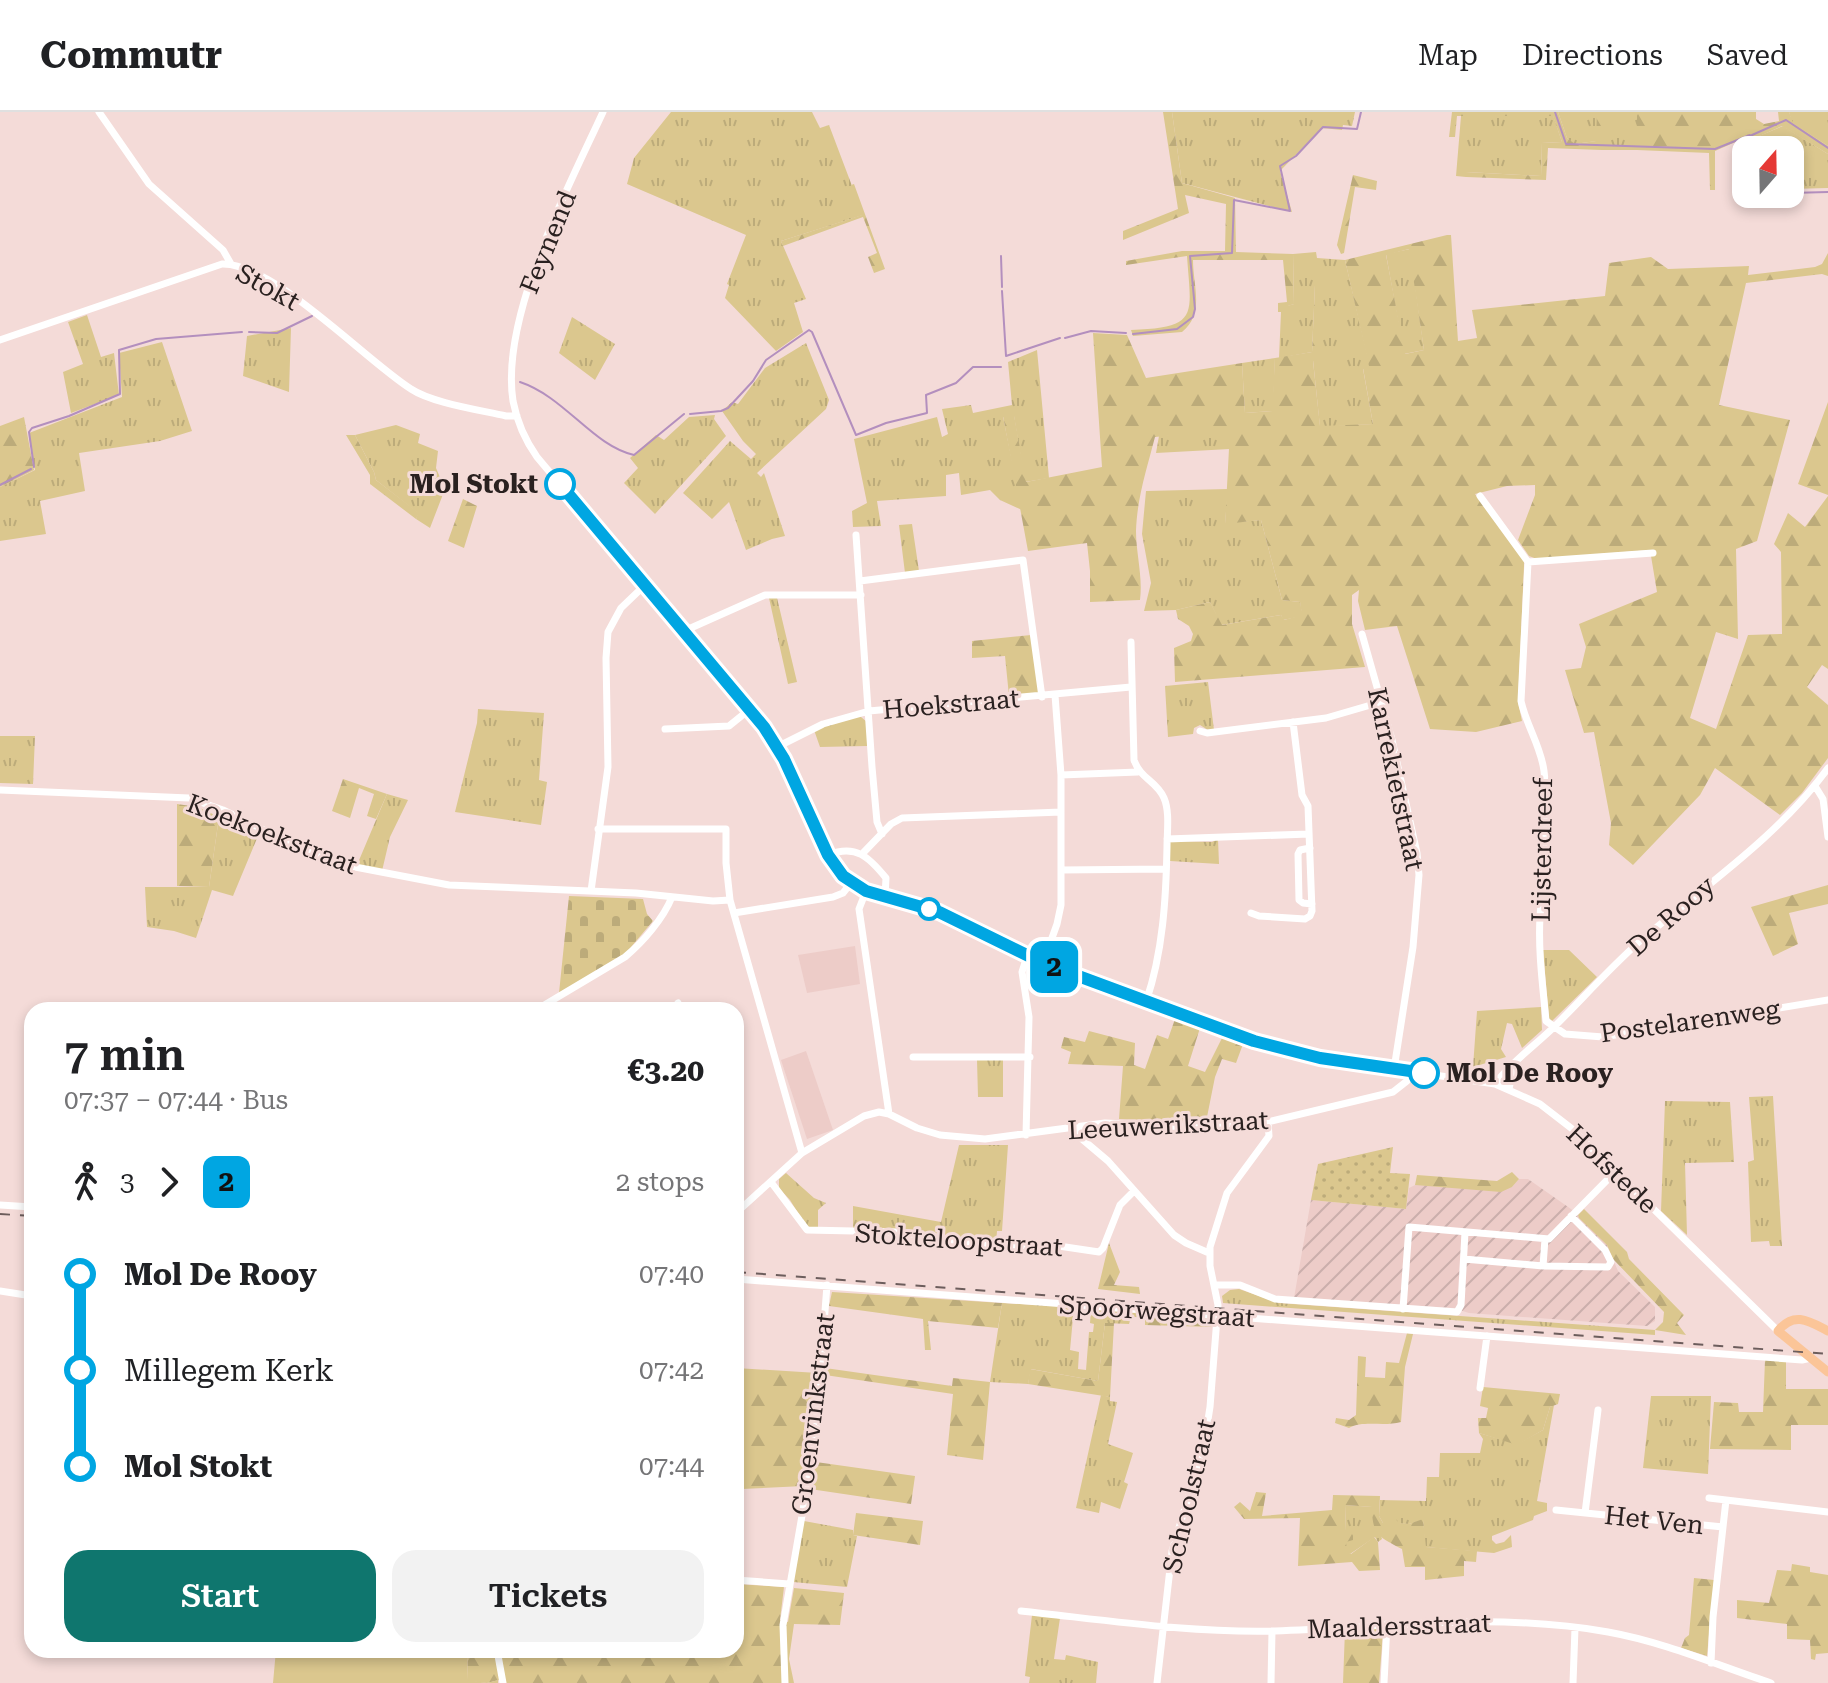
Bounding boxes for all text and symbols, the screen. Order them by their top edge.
text: Commutr [40,33,222,77]
text: Map [1418,39,1478,72]
text: Directions [1522,39,1663,72]
text: Saved [1707,39,1788,72]
north arrow [1732,136,1804,208]
map controls [1732,136,1804,208]
street label: Feynend [514,186,582,298]
street label: Stokt [231,257,305,317]
place label: Mol Stokt [410,469,538,499]
marker: Mol Stokt [545,469,575,499]
street label: Hoekstraat [881,683,1021,725]
street label: Karrekietstraat [1362,685,1430,874]
street label: Lijsterdreef [1526,777,1558,922]
street label: Koekoekstraat [183,788,362,880]
street label: De Rooy [1621,870,1721,962]
unlabelled marker [918,898,940,920]
line badge: 2 [1028,941,1080,993]
text: 2 [1046,950,1062,983]
street label: Postelarenweg [1598,994,1782,1048]
text: 7 min [64,1029,185,1081]
text: €3.20 [627,1053,704,1088]
marker: Mol De Rooy [1409,1058,1439,1088]
place label: Mol De Rooy [1446,1058,1613,1088]
text: 07:37 – 07:44 · Bus [64,1085,288,1115]
street label: Leeuwerikstraat [1067,1105,1270,1145]
street label: Hofstede [1561,1119,1663,1219]
icon: walk [64,1160,108,1204]
icon: forward [147,1160,191,1204]
text: 2 [219,1165,234,1198]
text: 3 [120,1167,135,1197]
text: 2 stops [616,1167,704,1197]
street label: Stokteloopstraat [854,1218,1064,1262]
text: Mol De Rooy [124,1257,317,1292]
text: 07:40 [639,1259,704,1289]
street label: Spoorwegstraat [1058,1289,1256,1333]
street label: Groenvinkstraat [786,1311,840,1517]
text: Millegem Kerk [124,1353,334,1388]
text: 07:42 [639,1355,704,1385]
street label: Schoolstraat [1157,1415,1221,1576]
text: Mol Stokt [124,1449,272,1484]
text: 07:44 [639,1451,704,1481]
street label: Het Ven [1603,1500,1705,1540]
button: Start [64,1550,376,1642]
button: Tickets [392,1550,704,1642]
street label: Maaldersstraat [1306,1608,1492,1644]

